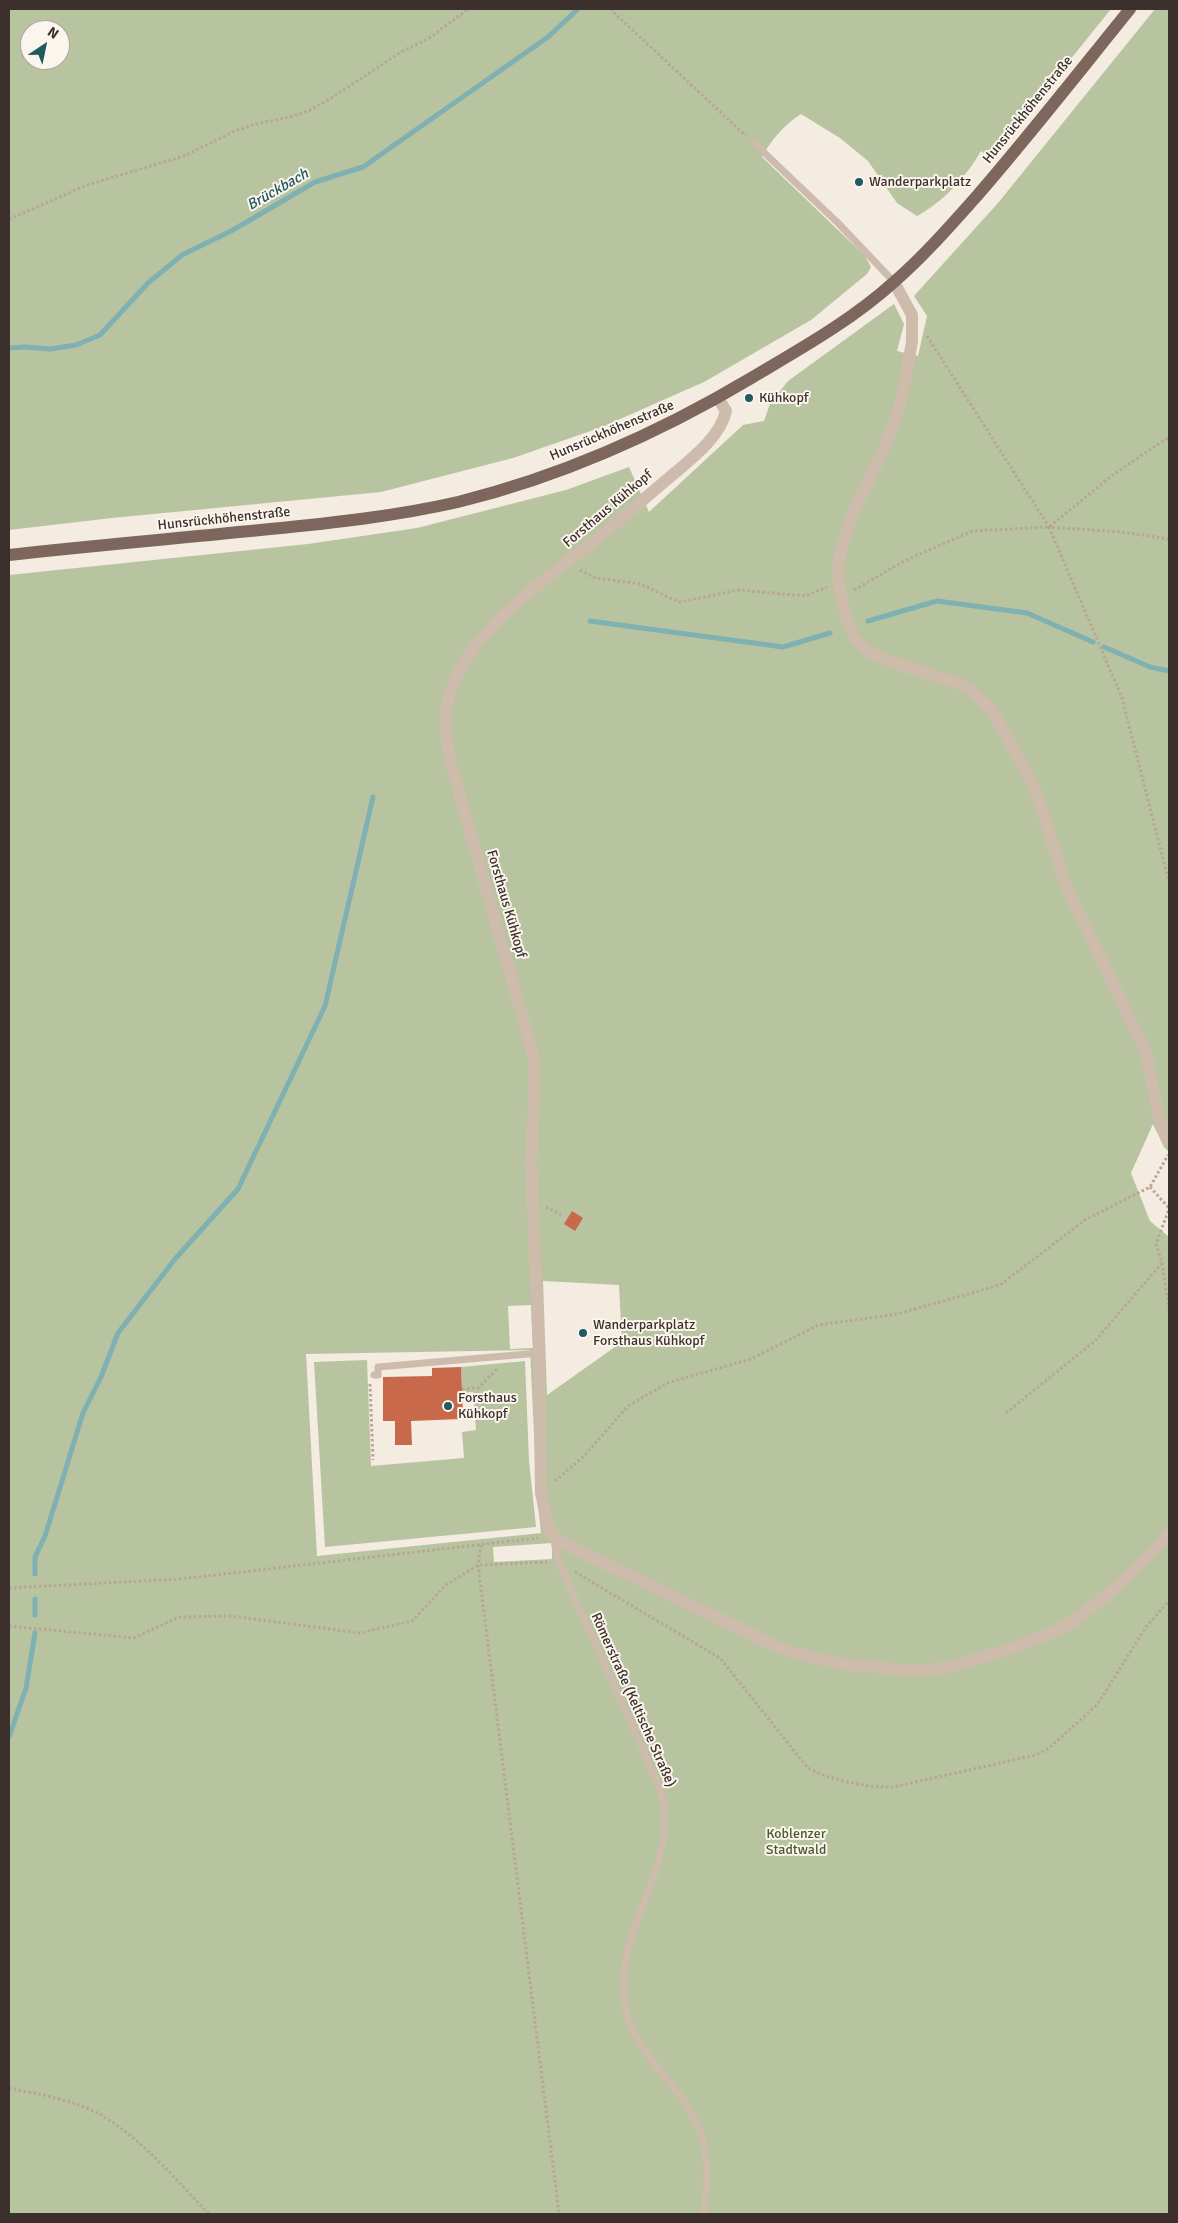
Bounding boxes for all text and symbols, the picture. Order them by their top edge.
north arrow [20,20,70,70]
text: N [44,23,62,43]
street label: Hunsrückhöhenstraße [979,53,1077,167]
water label: Brückbach [244,165,312,215]
place label: Wanderparkplatz [869,174,971,190]
marker: Wanderparkplatz [853,176,865,188]
place label: Kühkopf [759,390,809,406]
marker: Kühkopf [743,392,755,404]
street label: Hunsrückhöhenstraße [547,397,677,465]
street label: Forsthaus Kühkopf [560,467,656,551]
street label: Hunsrückhöhenstraße [157,504,291,534]
street label: Forsthaus Kühkopf [483,848,529,960]
place label: Wanderparkplatz Forsthaus Kühkopf [593,1317,704,1350]
marker: Wanderparkplatz Forsthaus Kühkopf [577,1327,589,1339]
place label: Forsthaus Kühkopf [458,1390,517,1422]
marker: Forsthaus Kühkopf [442,1400,454,1412]
street label: Römerstraße (Keltische Straße) [587,1610,679,1790]
park label: Koblenzer Stadtwald [766,1826,826,1858]

